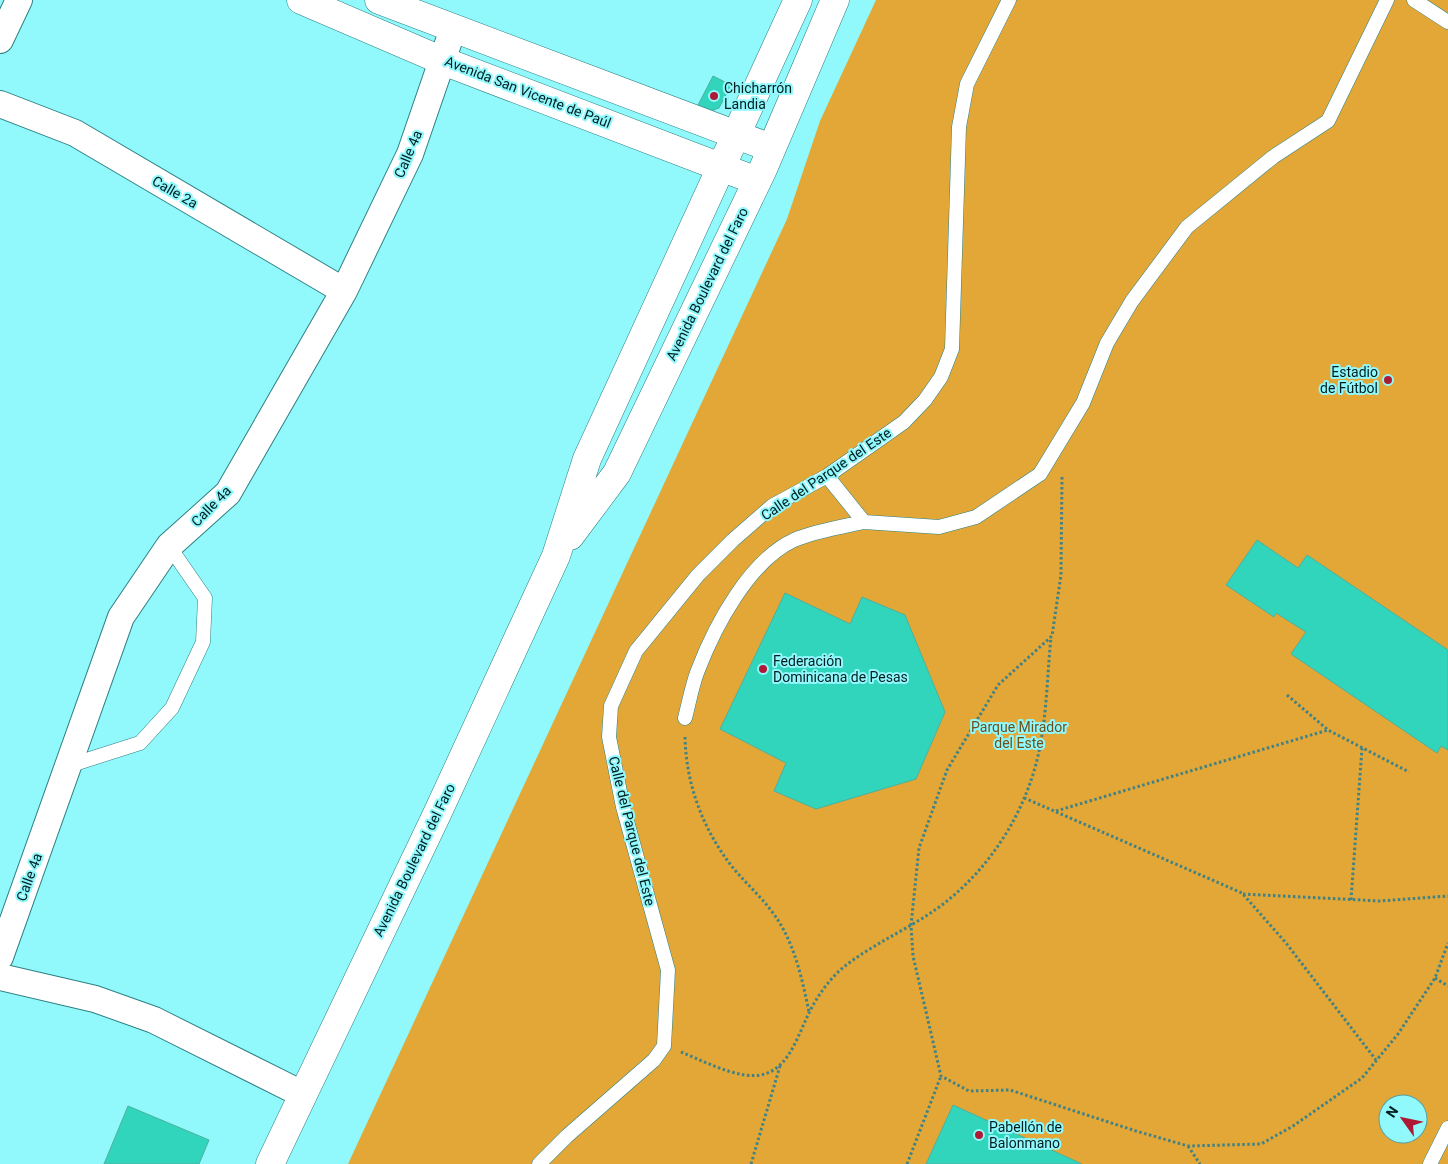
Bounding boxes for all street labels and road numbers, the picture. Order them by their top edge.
street label: Avenida San Vicente de Paúl [443,53,613,131]
street label: Calle 4a [391,128,425,180]
street label: Calle 2a [149,173,201,211]
street label: Avenida Boulevard del Faro [663,205,751,363]
street label: Calle del Parque del Este [758,424,894,524]
street label: Calle 4a [188,482,234,530]
street label: Calle del Parque del Este [606,755,658,907]
street label: Avenida Boulevard del Faro [370,781,458,939]
street label: Calle 4a [13,851,45,903]

